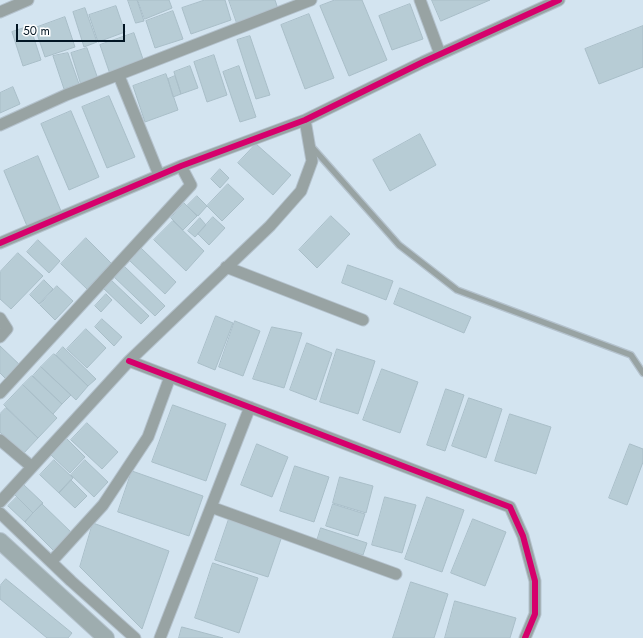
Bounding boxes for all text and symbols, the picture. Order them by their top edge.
scale bar [18,16,127,42]
text: 50 m [23,22,50,40]

